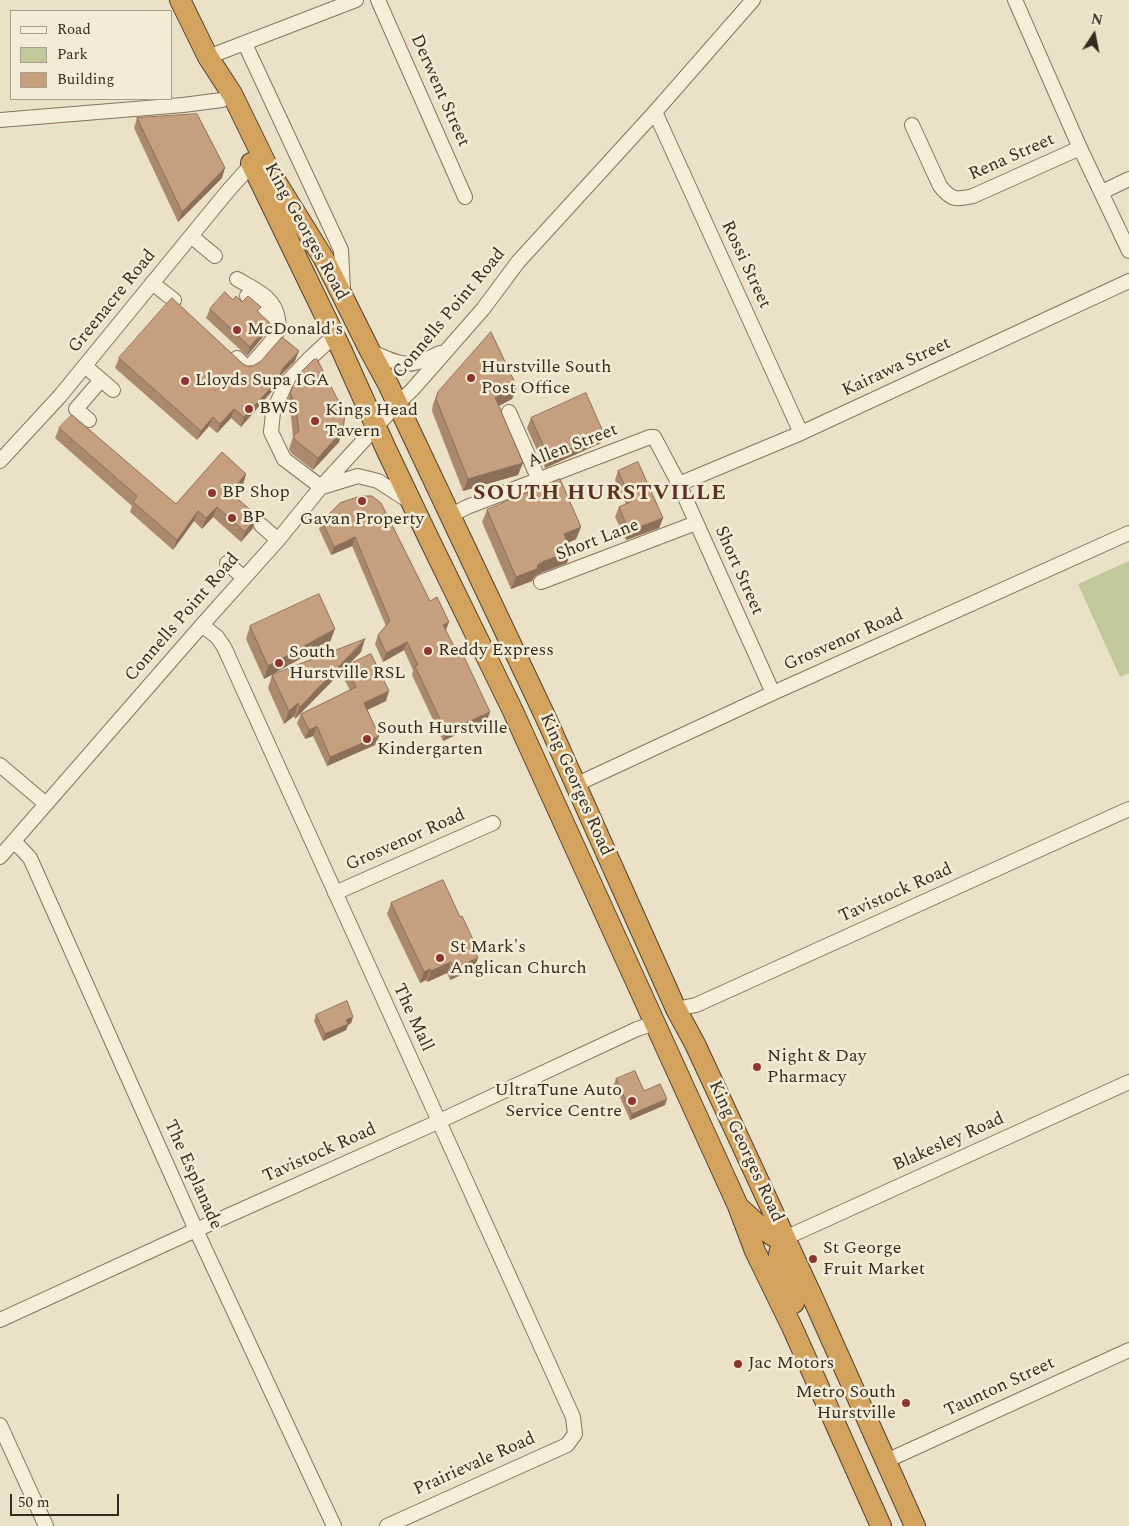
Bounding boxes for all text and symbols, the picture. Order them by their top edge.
text: N [1089,8,1105,31]
legend [10,10,172,100]
north arrow [1069,10,1119,60]
text: Road [57,18,91,41]
street label: Derwent Street [405,31,473,151]
text: Park [57,43,88,66]
text: Building [57,68,114,91]
street label: Rena Street [966,130,1058,186]
street label: King Georges Road [258,160,352,304]
street label: Rossi Street [715,218,775,312]
street label: Connells Point Road [389,244,511,384]
street label: Greenacre Road [65,246,161,358]
place label: McDonald's [247,319,343,341]
marker: McDonald's [231,324,243,336]
street label: Kairawa Street [839,333,955,403]
place label: Hurstville South Post Office [481,357,611,399]
place label: Lloyds Supa IGA [195,370,330,392]
marker: Hurstville South Post Office [465,372,477,384]
marker: Lloyds Supa IGA [179,375,191,387]
place label: BWS [259,398,298,420]
place label: Kings Head Tavern [325,400,418,442]
marker: BWS [243,403,255,415]
marker: Kings Head Tavern [309,415,321,427]
street label: Allen Street [525,420,621,474]
place label: BP Shop [222,482,290,504]
district label: SOUTH HURSTVILLE [471,482,729,508]
marker: BP Shop [206,487,218,499]
marker: Gavan Property [356,495,368,507]
place label: BP [242,507,265,529]
place label: Gavan Property [300,509,424,531]
marker: BP [226,512,238,524]
street label: Short Lane [553,515,643,567]
street label: Short Street [709,523,767,619]
street label: Connells Point Road [121,549,245,687]
street label: Grosvenor Road [781,605,907,677]
place label: Reddy Express [438,640,554,662]
place label: South Hurstville RSL [289,642,406,684]
marker: Reddy Express [422,645,434,657]
marker: South Hurstville RSL [273,657,285,669]
street label: King Georges Road [534,710,616,860]
place label: South Hurstville Kindergarten [377,718,507,761]
marker: South Hurstville Kindergarten [361,733,373,745]
street label: Grosvenor Road [343,805,469,877]
street label: Tavistock Road [836,859,956,929]
place label: St Mark's Anglican Church [450,937,587,980]
marker: St Mark's Anglican Church [434,952,446,964]
street label: The Mall [387,981,437,1055]
place label: Night & Day Pharmacy [767,1046,866,1088]
marker: Night & Day Pharmacy [751,1061,763,1073]
street label: King Georges Road [703,1078,787,1226]
place label: UltraTune Auto Service Centre [495,1080,622,1122]
marker: UltraTune Auto Service Centre [626,1095,638,1107]
street label: Blakesley Road [890,1109,1008,1177]
street label: The Esplanade [158,1117,226,1233]
street label: Tavistock Road [260,1119,380,1189]
place label: St George Fruit Market [823,1238,925,1280]
marker: St George Fruit Market [807,1253,819,1265]
place label: Jac Motors [748,1353,834,1375]
street label: Taunton Street [941,1353,1059,1423]
marker: Jac Motors [732,1358,744,1370]
place label: Metro South Hurstville [796,1382,896,1425]
marker: Metro South Hurstville [900,1397,912,1409]
street label: Prairievale Road [411,1428,539,1502]
scale bar [12,1484,121,1516]
text: 50 m [18,1491,50,1514]

